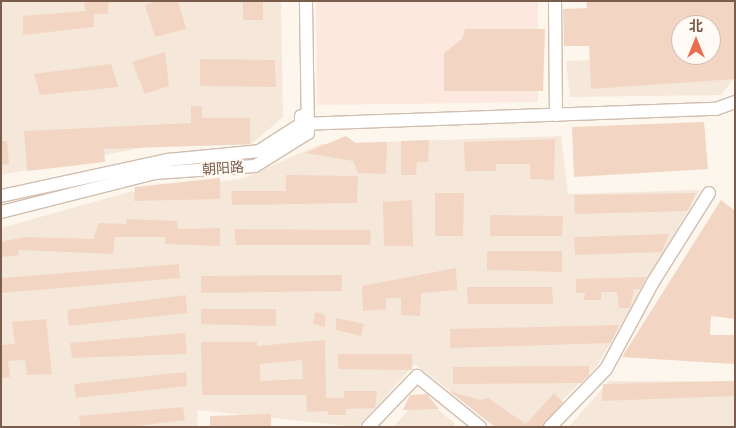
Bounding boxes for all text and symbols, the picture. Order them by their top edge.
north arrow [671,15,721,65]
text: 北 [689,17,703,35]
street label: 朝阳路 [201,158,245,178]

